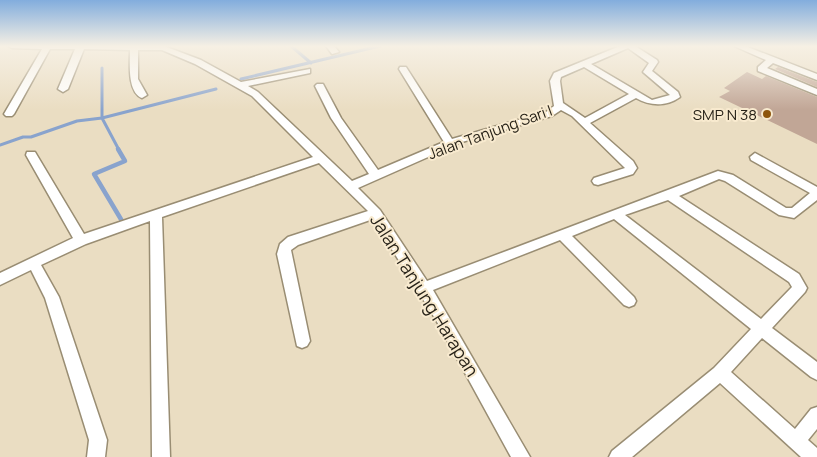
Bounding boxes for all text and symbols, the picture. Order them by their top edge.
street label: Jalan Tanjung Sari I [425,100,555,164]
place label: SMP N 38 [693,104,757,125]
marker: SMP N 38 [761,108,773,120]
street label: Jalan Tanjung Harapan [365,209,485,381]

